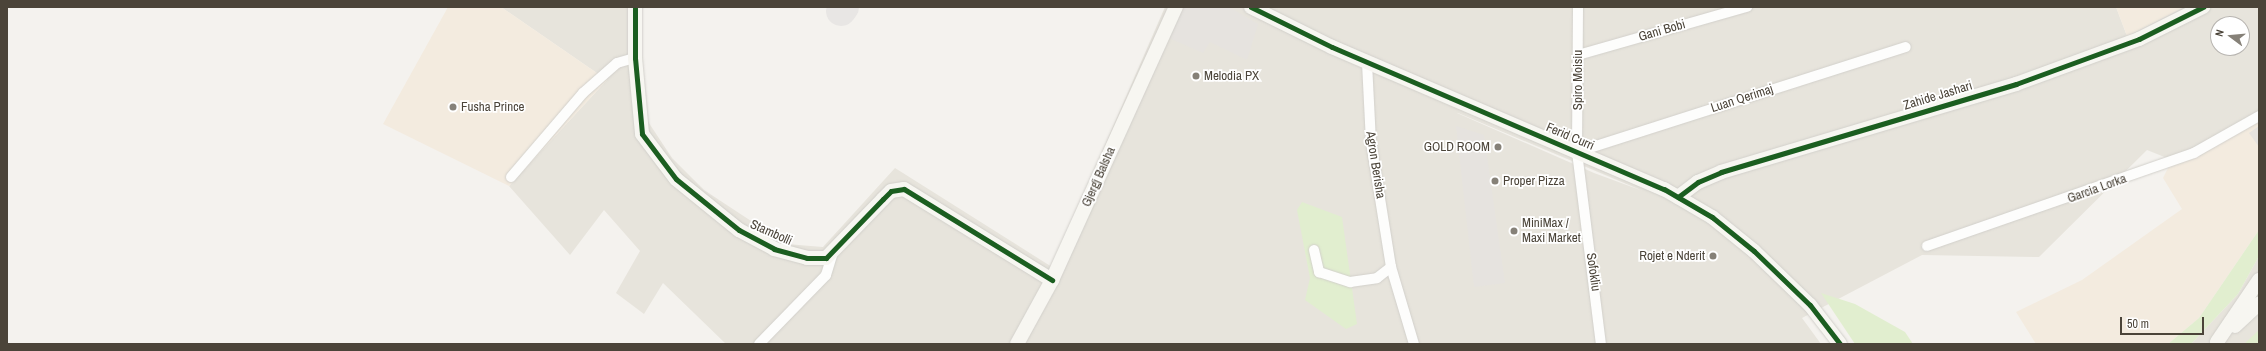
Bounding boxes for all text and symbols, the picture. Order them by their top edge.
north arrow [2210,16,2250,56]
street label: Gani Bobi [1637,17,1687,45]
text: N [2212,28,2227,38]
street label: Spiro Moisiu [1570,50,1586,110]
place label: Melodia PX [1204,68,1259,84]
marker: Melodia PX [1191,71,1201,81]
street label: Zahide Jashari [1902,78,1974,114]
street label: Luan Qerimaj [1709,82,1775,116]
place label: Fusha Prince [461,99,524,115]
marker: Fusha Prince [448,102,458,112]
street label: Ferid Curri [1543,120,1597,154]
street label: Agron Berisha [1362,130,1388,200]
place label: GOLD ROOM [1424,139,1490,155]
marker: GOLD ROOM [1493,142,1503,152]
street label: Gjergj Balsha [1079,145,1119,209]
street label: Garcia Lorka [2065,171,2129,207]
place label: Proper Pizza [1503,173,1565,189]
marker: Proper Pizza [1490,176,1500,186]
place label: MiniMax / Maxi Market [1522,216,1581,247]
street label: Stambolli [748,217,794,249]
marker: MiniMax / Maxi Market [1509,226,1519,236]
place label: Rojet e Nderit [1639,248,1705,264]
marker: Rojet e Nderit [1708,251,1718,261]
street label: Sofokliu [1583,252,1603,292]
scale bar [2122,309,2206,335]
text: 50 m [2127,316,2149,332]

